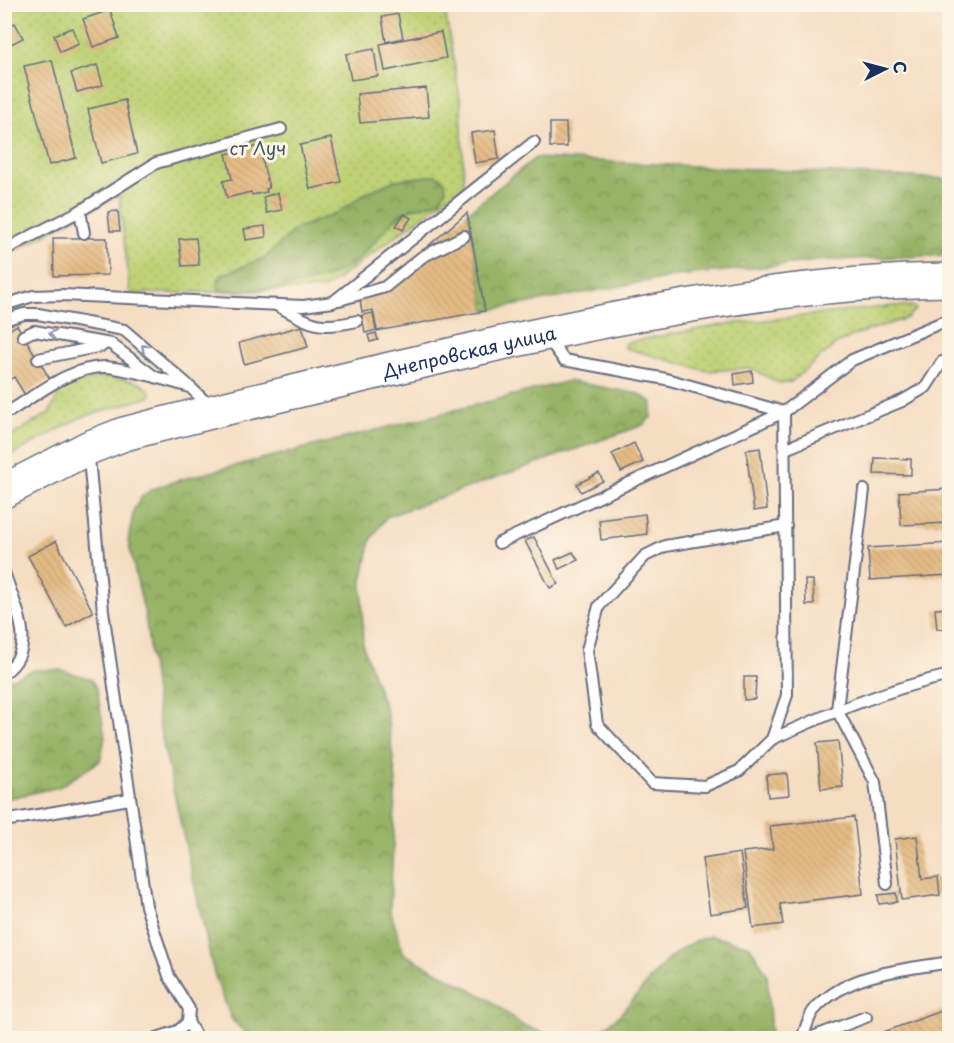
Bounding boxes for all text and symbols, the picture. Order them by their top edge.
north arrow [855,39,915,99]
text: С [888,60,913,75]
park label: ст Луч [229,134,287,161]
street label: Днепровская улица [379,318,559,384]
one-way arrow [48,328,58,341]
one-way arrow [141,344,152,355]

